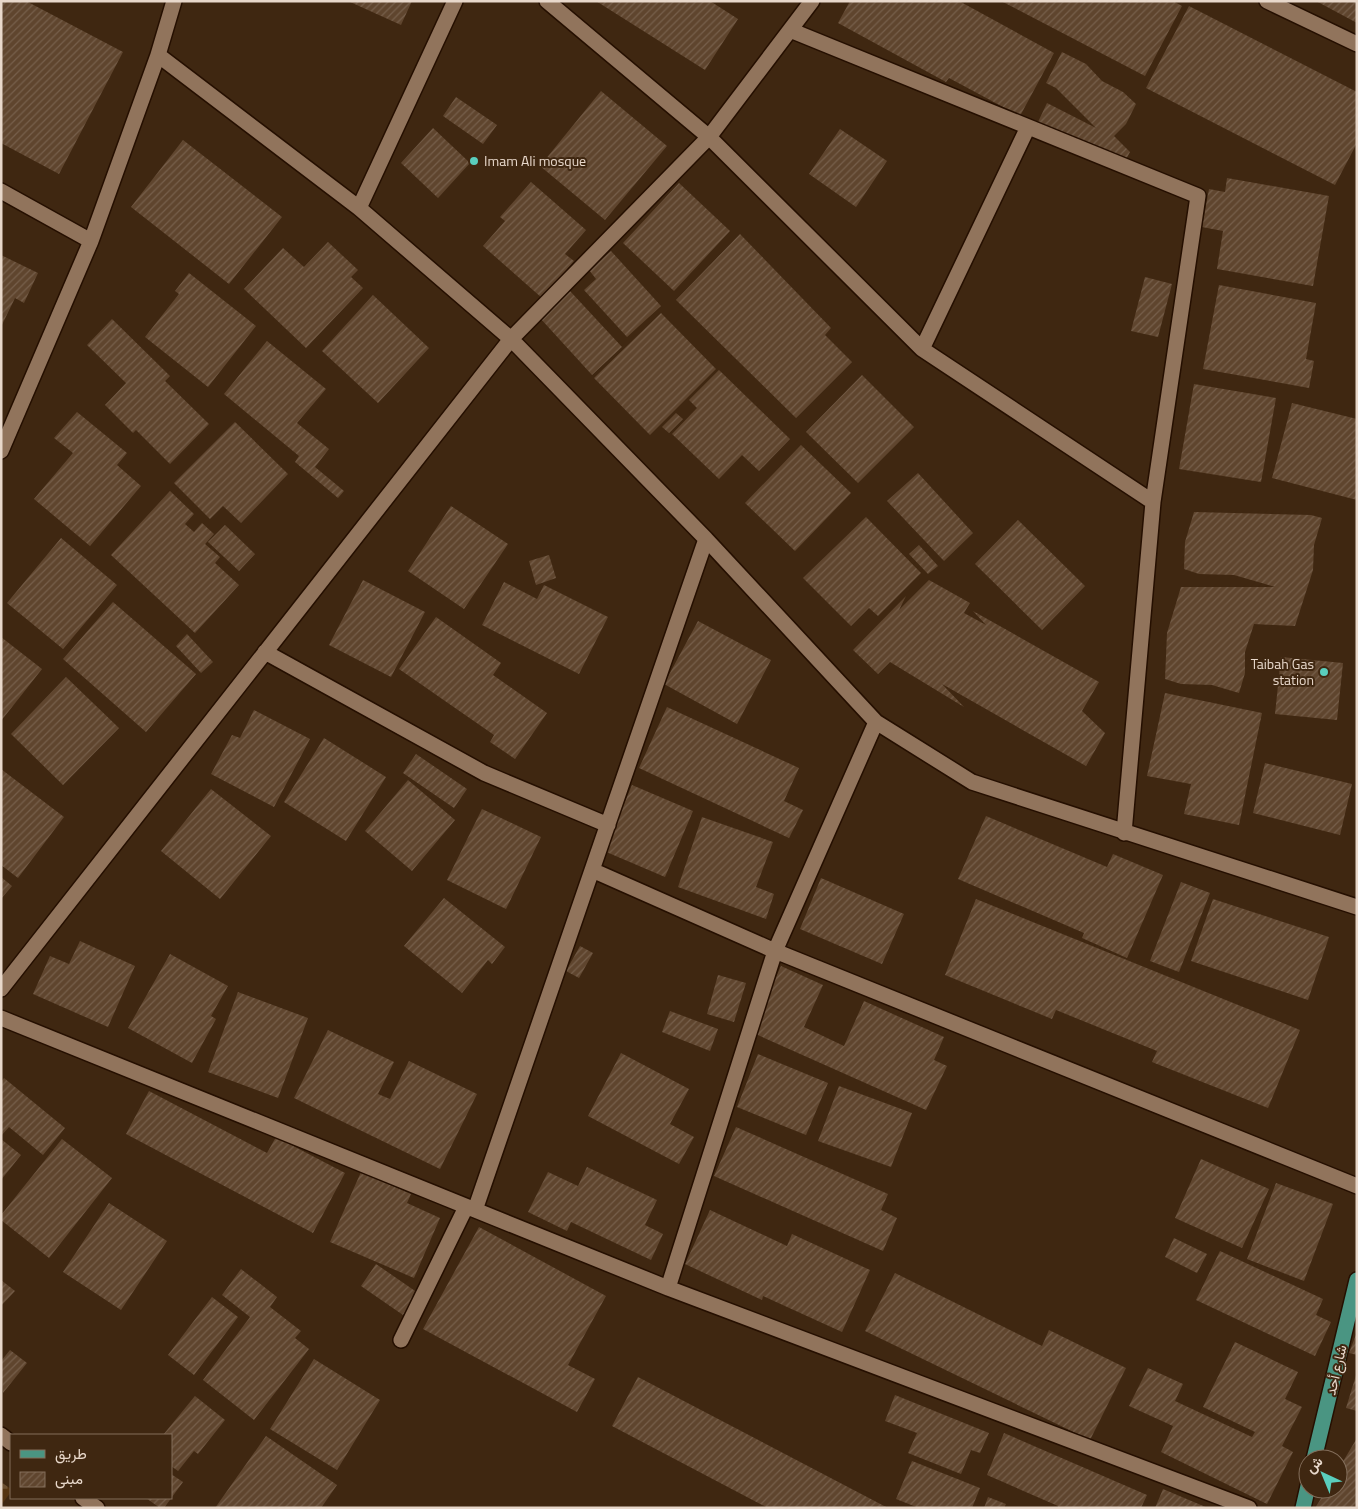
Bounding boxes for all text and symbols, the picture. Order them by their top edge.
place label: Imam Ali mosque [484,150,586,171]
marker: Imam Ali mosque [468,155,480,167]
place label: Taibah Gas station [1251,653,1314,690]
marker: Taibah Gas station [1318,666,1330,678]
street label: شارع أحد [1320,1343,1352,1397]
legend [10,1434,172,1499]
text: طريق [55,1442,87,1465]
north arrow [1298,1449,1348,1499]
text: ش [1300,1451,1327,1478]
text: مبنى [55,1467,83,1490]

